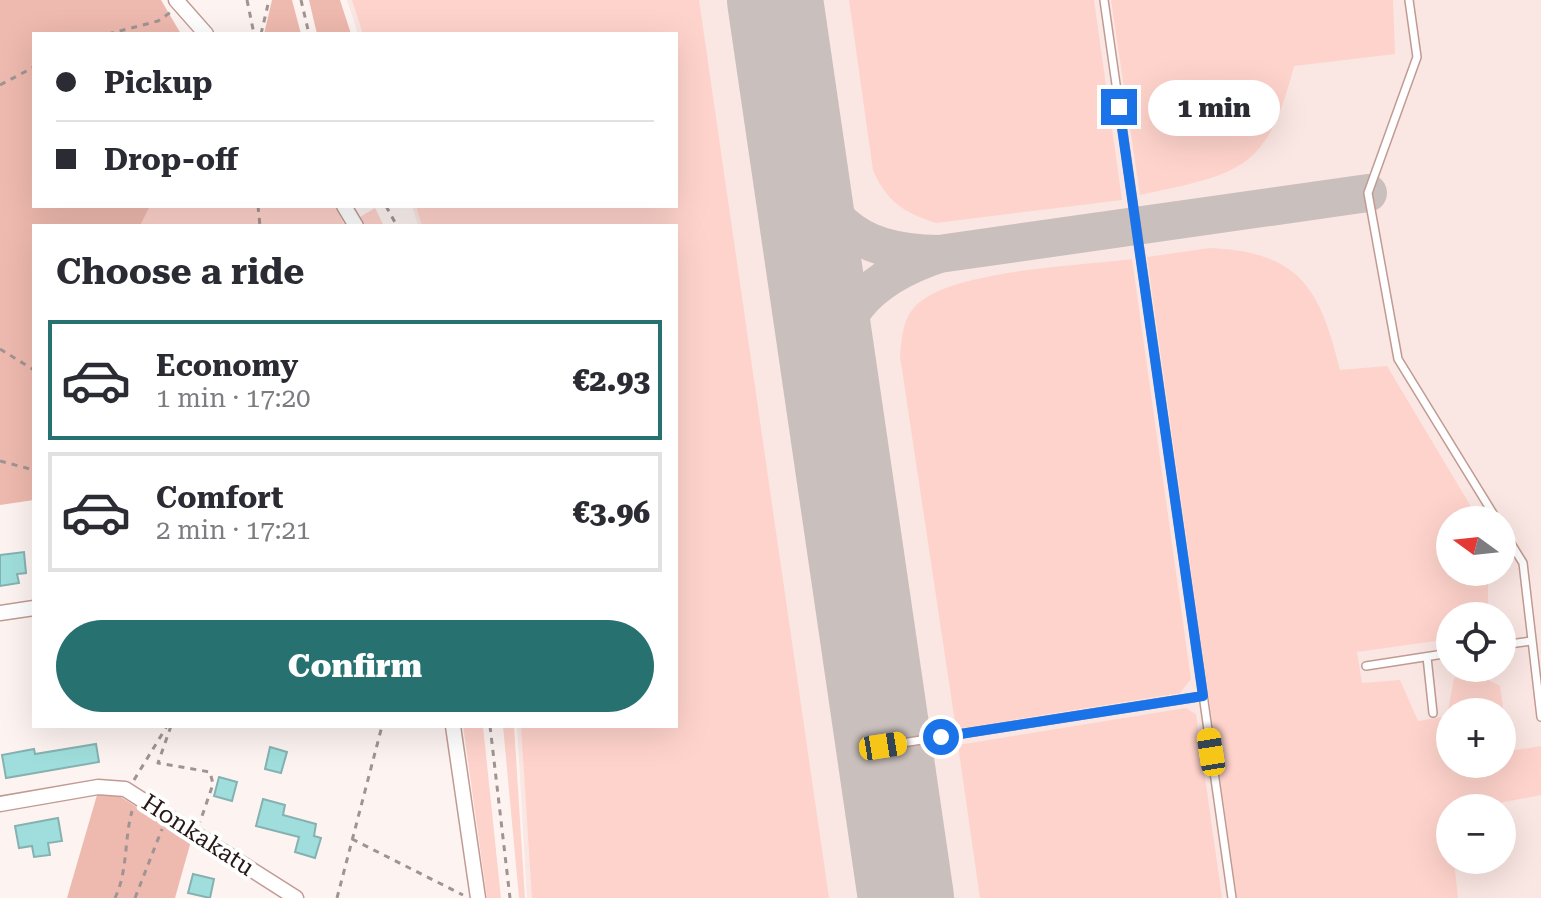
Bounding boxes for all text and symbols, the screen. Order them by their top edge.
text: Pickup [104,65,212,100]
callout: 1 min [1147,79,1279,135]
route end [1101,89,1137,125]
text: 1 min [1177,93,1251,123]
text: Drop-off [104,142,238,177]
text: Choose a ride [56,251,304,293]
icon: car [60,344,132,416]
text: Economy [156,348,298,383]
text: €2.93 [573,363,650,398]
text: 1 min · 17:20 [156,383,311,413]
icon: car [60,476,132,548]
text: Comfort [156,480,283,515]
text: €3.96 [573,495,650,530]
north arrow [1436,506,1516,586]
map controls [1436,506,1516,874]
text: 2 min · 17:21 [156,515,311,545]
button: locate [1436,602,1516,682]
button: Confirm [56,620,654,712]
button: + [1436,698,1516,778]
route start [923,719,959,755]
car [1195,726,1227,778]
car [857,730,909,762]
street label: Honkakatu [137,788,259,882]
button: − [1436,794,1516,874]

